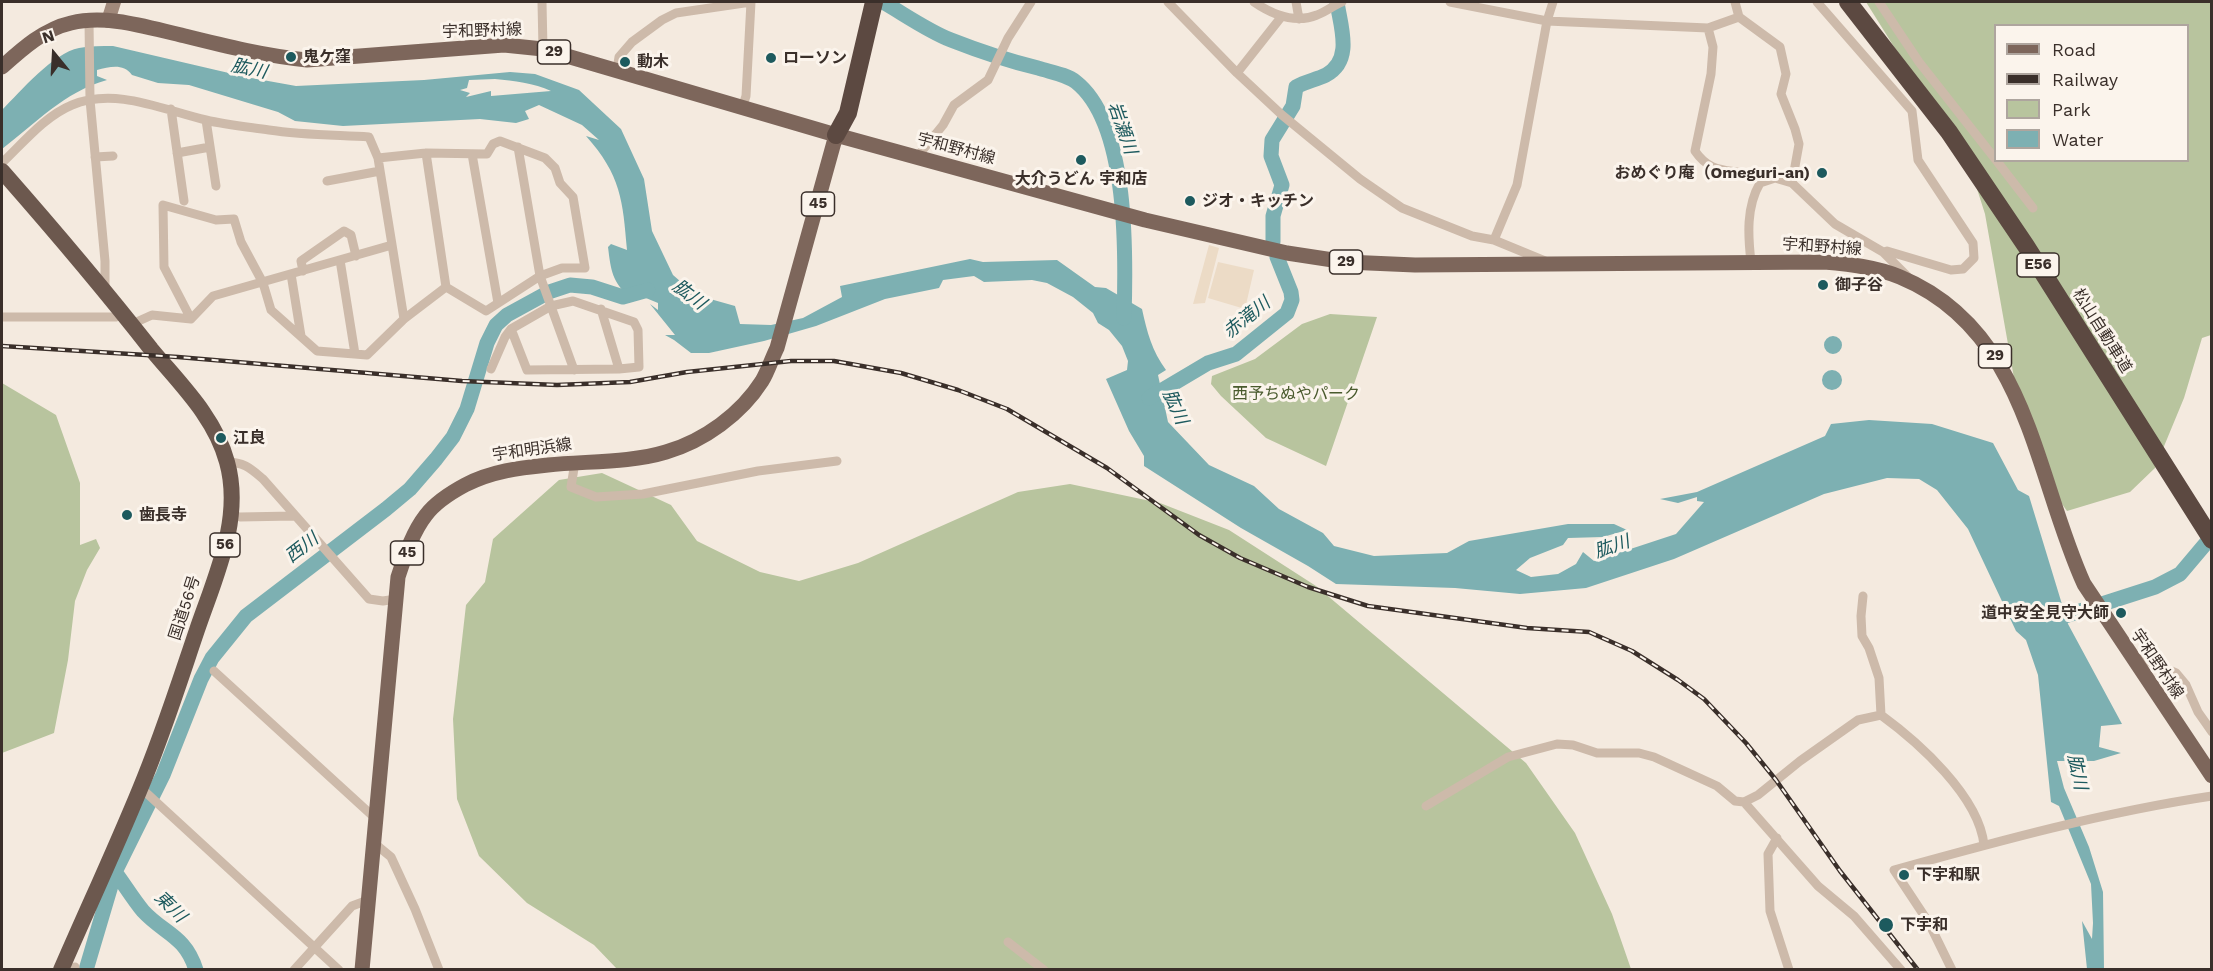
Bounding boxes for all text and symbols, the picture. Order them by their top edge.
street label: 宇和野村線 [442,20,522,42]
north arrow [24,24,84,84]
legend [1994,24,2189,162]
text: N [40,26,57,47]
text: Road [2052,39,2096,60]
road number: 29 [538,40,570,64]
place label: 鬼ケ窪 [303,47,351,67]
place label: ローソン [783,48,847,68]
marker: 鬼ケ窪 [284,50,298,64]
marker: ローソン [764,51,778,65]
place label: 動木 [637,52,669,72]
water label: 肱川 [229,55,269,83]
marker: 動木 [618,55,632,69]
text: Railway [2052,69,2118,90]
water label: 岩瀬川 [1103,99,1141,157]
text: Park [2052,99,2091,120]
street label: 宇和野村線 [915,129,997,169]
text: Water [2052,129,2104,150]
marker: 大介うどん 宇和店 [1074,153,1088,167]
place label: おめぐり庵（Omeguri-an) [1615,163,1810,183]
marker: おめぐり庵（Omeguri-an) [1815,166,1829,180]
place label: 大介うどん 宇和店 [1015,169,1147,189]
place label: ジオ・キッチン [1202,191,1314,211]
road number: 45 [802,192,834,216]
marker: ジオ・キッチン [1183,194,1197,208]
street label: 宇和野村線 [1781,235,1863,259]
road number: 29 [1330,250,1362,274]
road number: E56 [2017,253,2059,277]
place label: 御子谷 [1835,275,1883,295]
water label: 肱川 [668,276,710,314]
marker: 御子谷 [1816,278,1830,292]
street label: 松山自動車道 [2068,285,2136,377]
water label: 赤滝川 [1219,293,1275,343]
road number: 29 [1978,344,2012,368]
park label: 西予ちぬやパーク [1232,384,1360,404]
water label: 肱川 [1158,386,1192,428]
place label: 江良 [233,428,265,448]
marker: 江良 [214,431,228,445]
street label: 宇和明浜線 [491,435,573,465]
place label: 歯長寺 [139,505,187,525]
marker: 歯長寺 [120,508,134,522]
water label: 西川 [281,528,323,568]
water label: 肱川 [1591,531,1633,563]
road number: 56 [210,533,240,557]
road number: 45 [390,541,424,565]
street label: 国道56号 [166,573,204,643]
place label: 道中安全見守大師 [1981,603,2109,623]
marker: 道中安全見守大師 [2114,606,2128,620]
street label: 宇和野村線 [2127,625,2187,703]
water label: 肱川 [2063,752,2091,792]
place label: 下宇和駅 [1916,865,1980,885]
marker: 下宇和駅 [1897,868,1911,882]
water label: 東川 [150,887,190,927]
place label: 下宇和 [1900,915,1948,935]
marker: 下宇和 [1877,916,1895,934]

